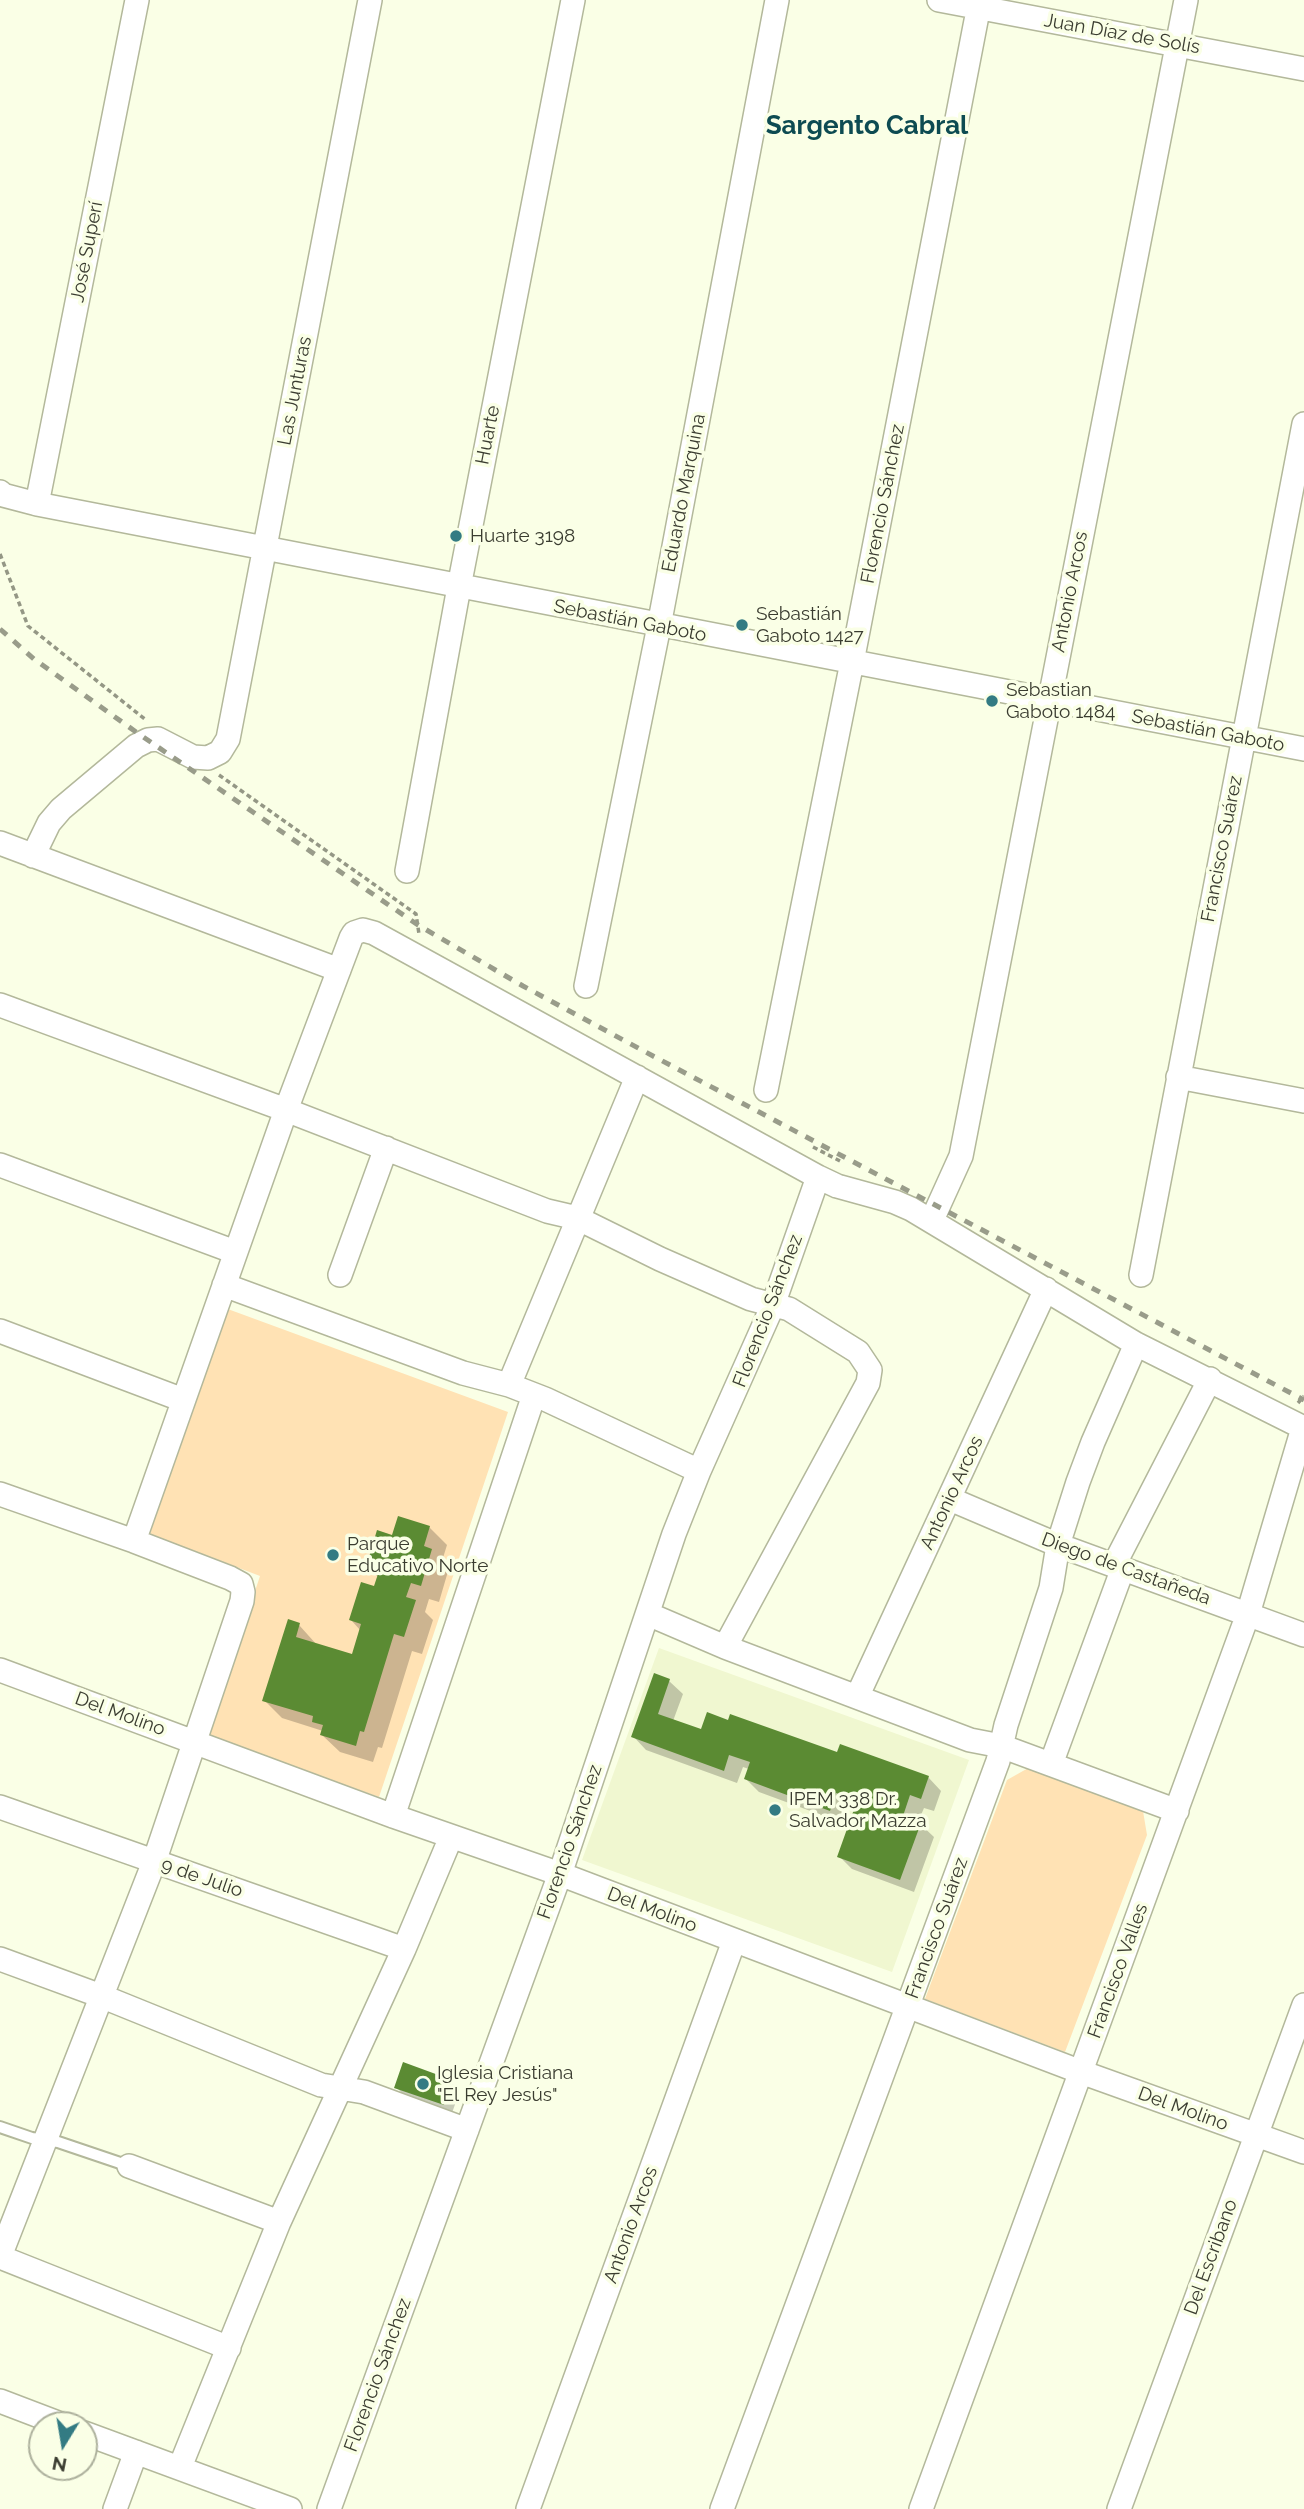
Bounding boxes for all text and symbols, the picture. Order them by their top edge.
street label: Juan Díaz de Solís [1042,9,1202,59]
district label: Sargento Cabral [766,110,968,142]
street label: José Superí [66,200,108,304]
street label: Las Junturas [273,335,317,447]
street label: Huarte [471,404,505,466]
street label: Eduardo Marquina [657,412,711,574]
street label: Florencio Sánchez [856,422,910,586]
place label: Huarte 3198 [470,525,575,547]
marker: Huarte 3198 [448,528,464,544]
street label: Antonio Arcos [1047,530,1093,654]
street label: Sebastián Gaboto [552,595,708,647]
place label: Sebastián Gaboto 1427 [756,603,864,647]
marker: Sebastián Gaboto 1427 [734,617,750,633]
place label: Sebastian Gaboto 1484 [1006,679,1115,723]
marker: Sebastian Gaboto 1484 [984,693,1000,709]
street label: Sebastián Gaboto [1130,705,1286,757]
street label: Francisco Suárez [1197,774,1247,924]
street label: Florencio Sánchez [728,1231,808,1391]
street label: Antonio Arcos [916,1433,988,1553]
street label: Diego de Castañeda [1038,1528,1214,1610]
place label: Parque Educativo Norte [347,1533,488,1577]
marker: Parque Educativo Norte [325,1547,341,1563]
street label: Del Molino [72,1687,168,1741]
street label: Florencio Sánchez [533,1762,607,1922]
place label: IPEM 338 Dr. Salvador Mazza [789,1788,927,1832]
marker: IPEM 338 Dr. Salvador Mazza [767,1802,783,1818]
street label: 9 de Julio [158,1853,246,1903]
street label: Francisco Suárez [901,1854,973,2002]
street label: Del Molino [604,1882,700,1938]
street label: Francisco Valles [1083,1901,1153,2041]
place label: Iglesia Cristiana "El Rey Jesús" [437,2062,573,2106]
marker: Iglesia Cristiana "El Rey Jesús" [415,2076,431,2092]
street label: Del Molino [1135,2082,1231,2136]
street label: Antonio Arcos [599,2163,663,2287]
street label: Del Escribano [1180,2196,1242,2318]
street label: Florencio Sánchez [340,2295,416,2455]
north arrow [28,2411,98,2481]
text: N [50,2452,69,2477]

